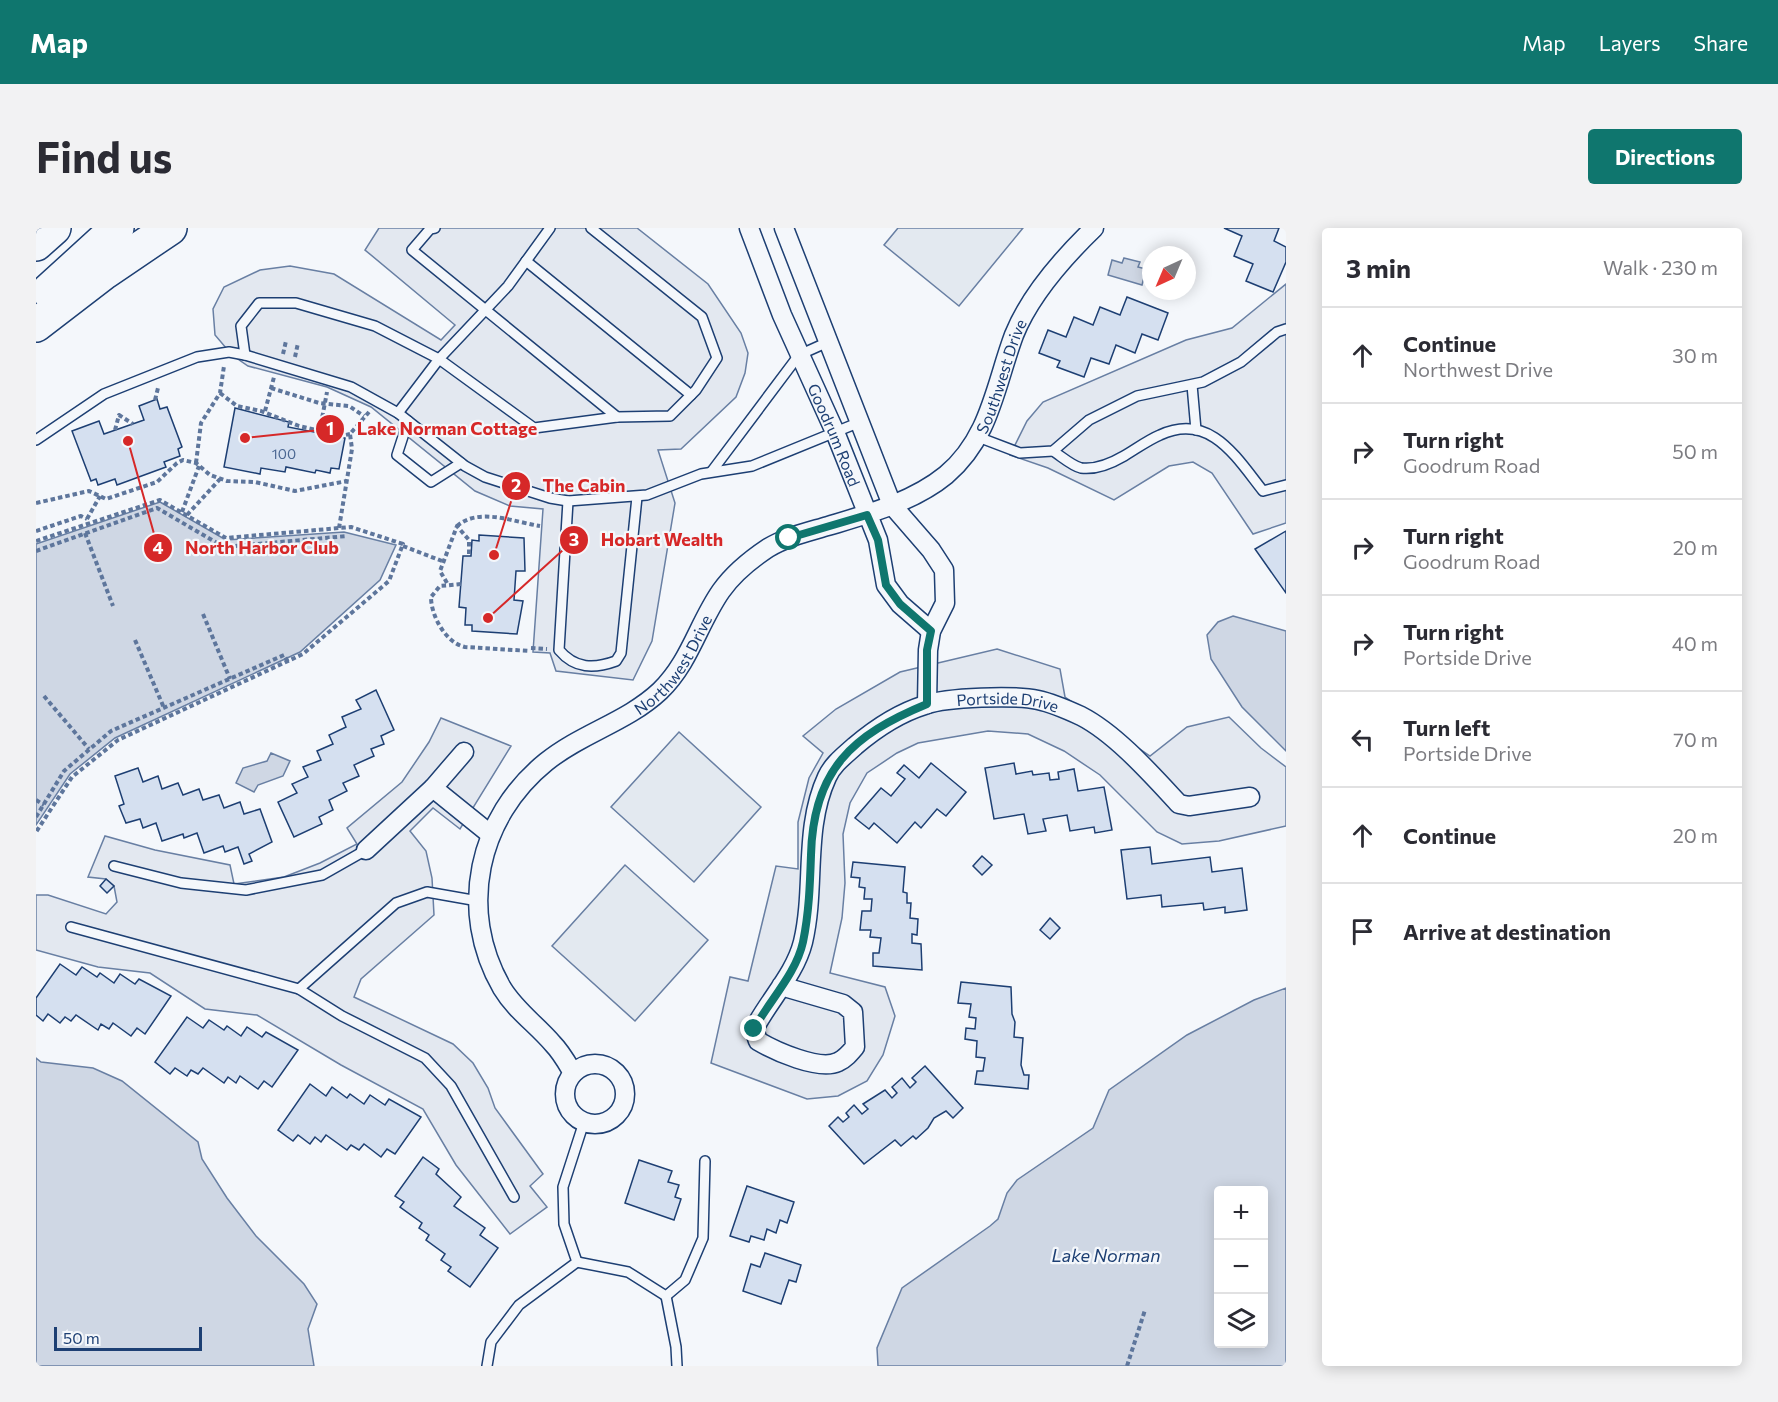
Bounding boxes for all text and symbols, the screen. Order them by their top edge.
text: Map [30,25,88,59]
text: Map [1522,30,1566,55]
text: Layers [1599,30,1661,55]
text: Share [1694,30,1748,55]
button: Directions [1588,129,1742,184]
text: Find us [36,130,172,182]
north arrow [1142,246,1196,300]
text: 3 min [1346,252,1411,283]
text: Walk · 230 m [1603,255,1718,279]
street label: Southwest Drive [971,316,1030,436]
text: Continue [1403,330,1496,357]
icon: ahead [1346,339,1379,372]
text: 30 m [1672,343,1718,367]
text: Northwest Drive [1403,357,1553,381]
street label: Goodrum Road [805,380,865,489]
callout: Lake Norman Cottage [315,411,549,447]
text: 1 [326,417,334,439]
text: Lake Norman Cottage [357,417,537,439]
text: Turn right [1403,426,1504,453]
icon: right [1346,435,1379,468]
text: 50 m [1672,439,1718,463]
house number: 100 [272,445,296,462]
text: Goodrum Road [1403,453,1540,477]
callout: The Cabin [501,468,638,504]
text: 2 [511,474,521,496]
text: The Cabin [543,474,625,496]
callout: Hobart Wealth [559,522,735,558]
text: Turn right [1403,522,1504,549]
route start [775,524,801,550]
text: 3 [569,528,579,550]
text: Hobart Wealth [601,528,723,550]
callout: North Harbor Club [143,530,351,566]
icon: right [1346,531,1379,564]
text: 20 m [1673,535,1718,559]
text: 4 [152,536,164,558]
text: North Harbor Club [185,536,339,558]
text: Goodrum Road [1403,549,1540,573]
street label: Northwest Drive [630,611,715,718]
text: Turn right [1403,618,1504,645]
icon: right [1346,627,1379,660]
text: 40 m [1672,631,1718,655]
text: Portside Drive [1403,645,1532,669]
street label: Portside Drive [956,688,1062,715]
text: Turn left [1403,714,1490,741]
icon: left [1346,723,1379,756]
text: 70 m [1673,727,1718,751]
text: Portside Drive [1403,741,1532,765]
icon: ahead [1346,819,1379,852]
text: Continue [1403,822,1496,849]
text: 20 m [1673,823,1718,847]
icon: arrive [1346,915,1379,948]
text: Arrive at destination [1403,918,1611,945]
route end [740,1015,766,1041]
map controls [1214,1186,1268,1348]
button: + [1214,1186,1268,1240]
button: − [1214,1240,1268,1294]
water label: Lake Norman [1052,1244,1160,1266]
button: layers [1214,1294,1268,1348]
scale bar [54,1324,202,1352]
text: 50 m [63,1328,100,1347]

